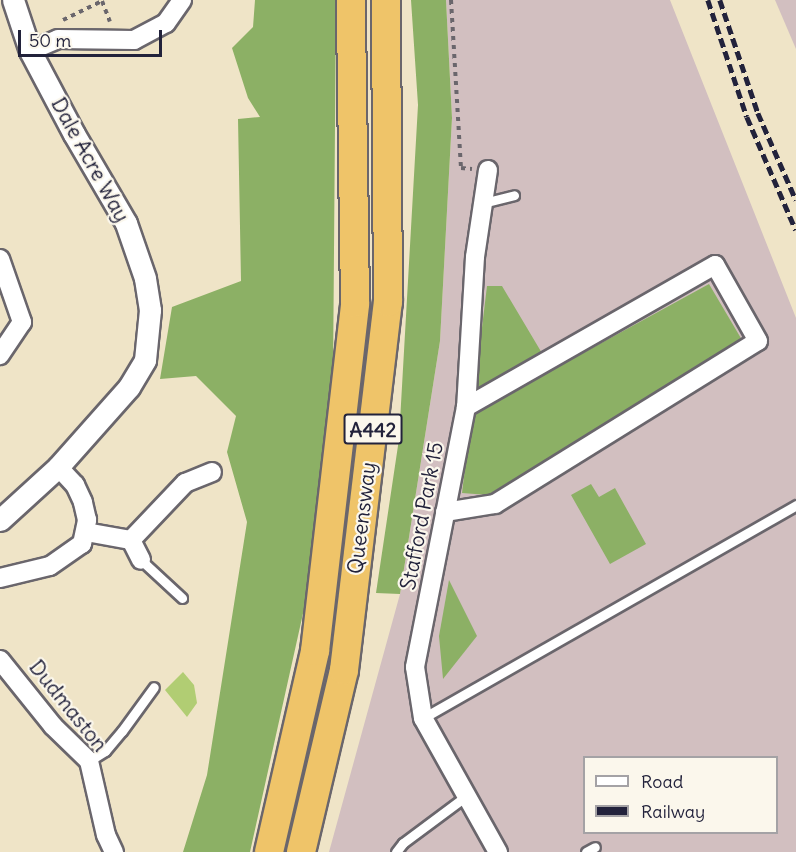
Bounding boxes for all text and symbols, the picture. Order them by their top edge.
scale bar [21,18,165,56]
text: 50 m [29,29,71,52]
street label: Dale Acre Way [45,93,135,227]
road number: A442 [343,412,403,446]
street label: Stafford Park 15 [395,440,449,592]
street label: Queensway [343,461,381,575]
street label: Dudmaston [23,655,113,757]
legend [583,756,778,834]
text: Road [641,770,683,793]
text: Railway [641,800,705,823]

